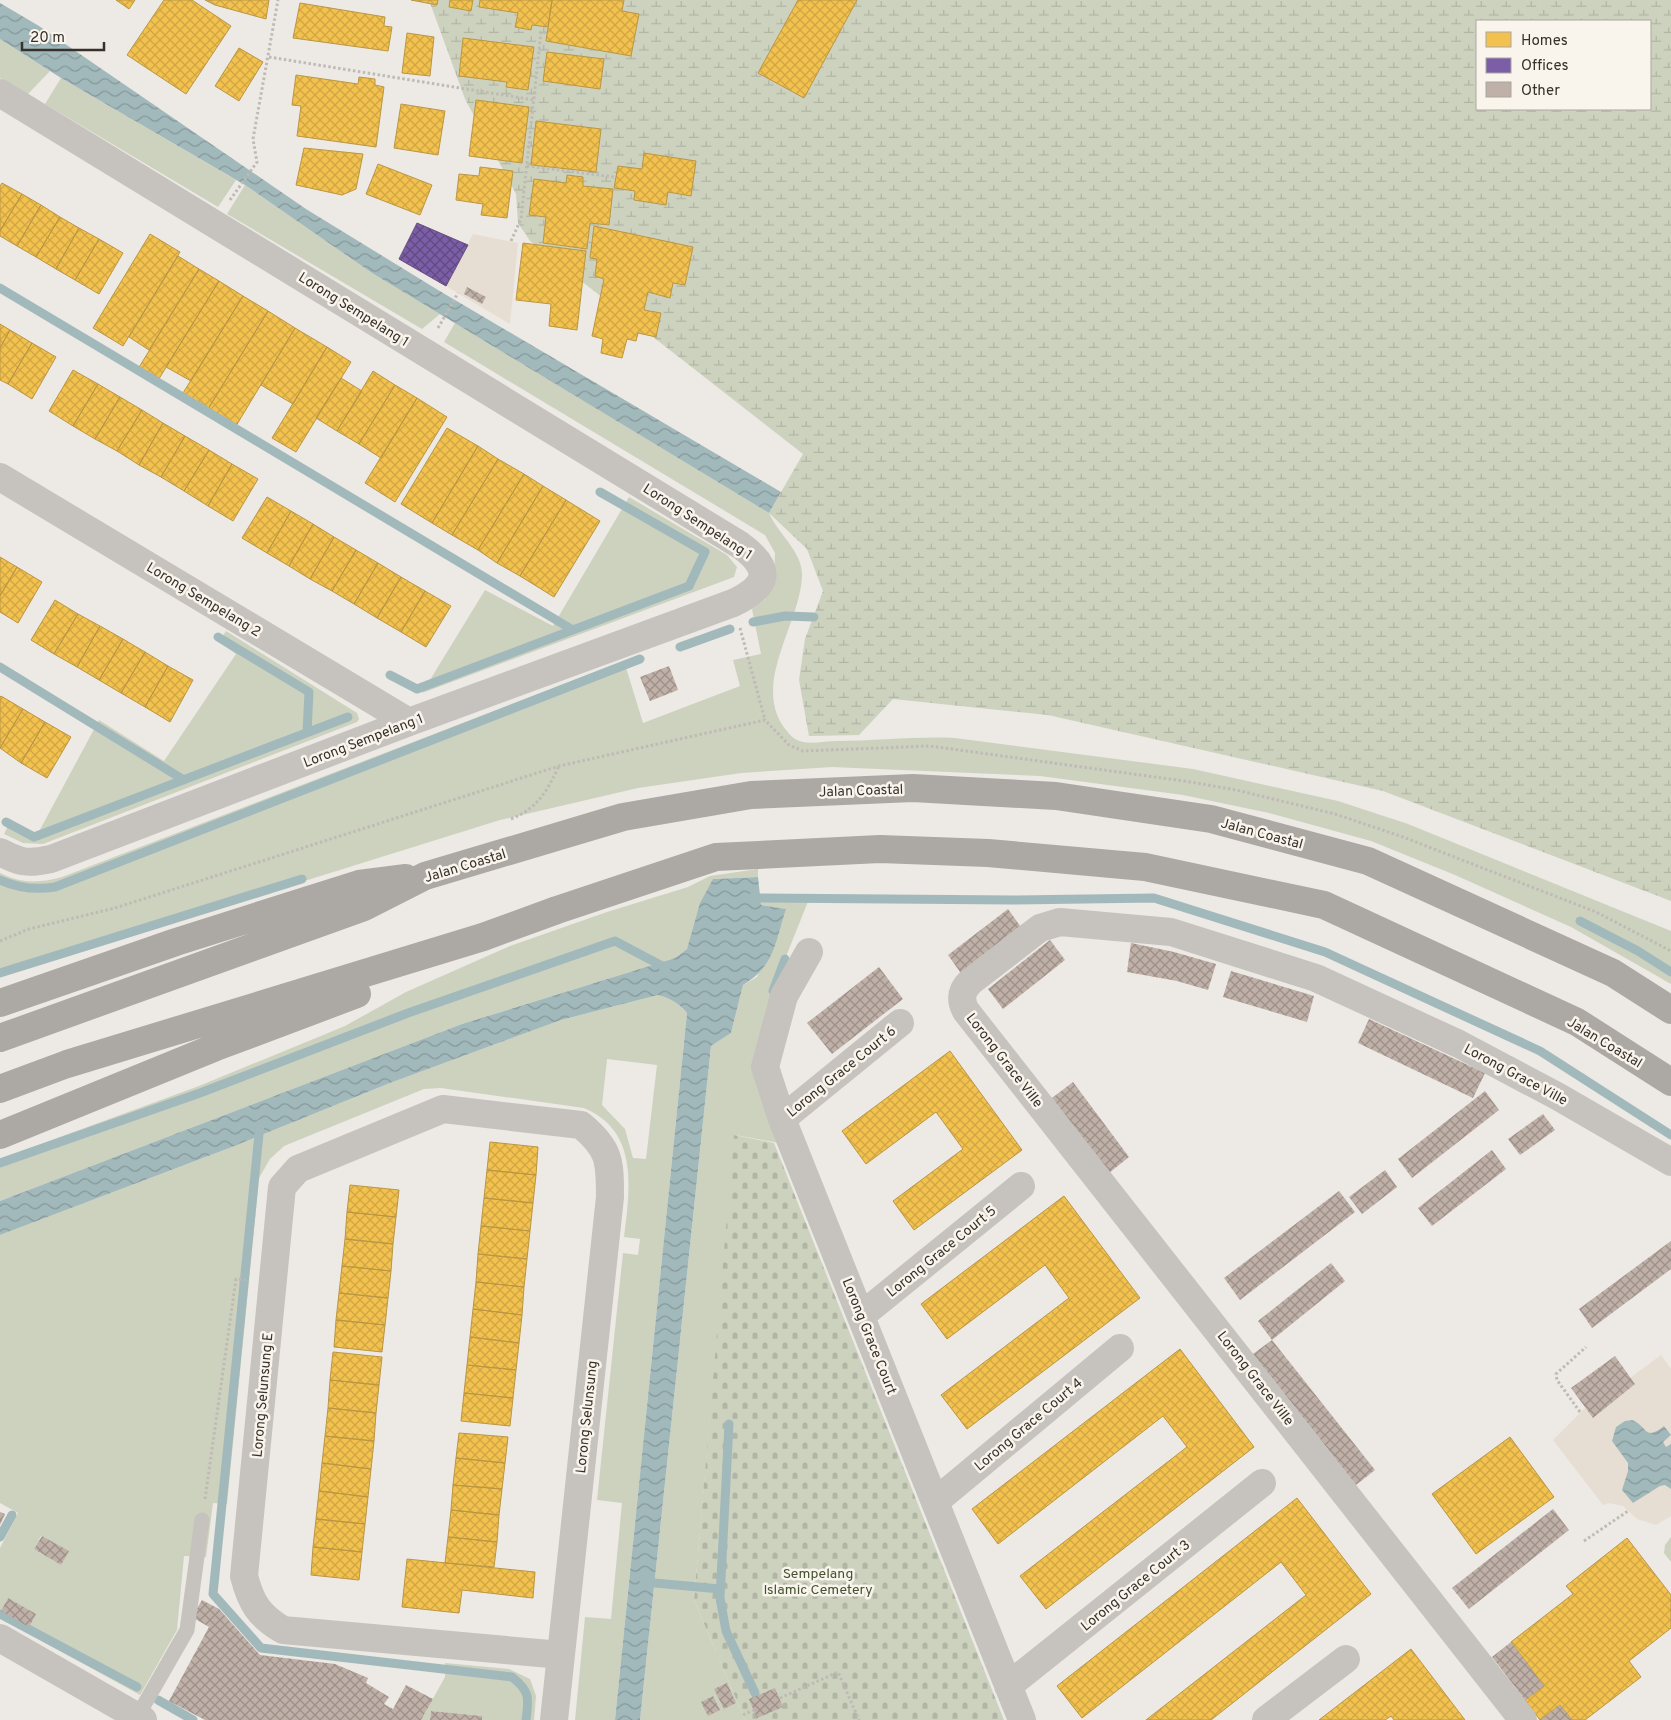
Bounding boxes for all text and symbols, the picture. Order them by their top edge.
scale bar [22,20,105,52]
legend [1476,20,1651,110]
text: 20 m [30,29,65,48]
text: Homes [1521,32,1568,51]
text: Offices [1521,57,1568,76]
text: Other [1521,82,1560,101]
street label: Lorong Sempelang 1 [295,269,412,351]
street label: Lorong Sempelang 1 [639,481,755,564]
street label: Lorong Sempelang 2 [143,559,263,641]
street label: Lorong Sempelang 1 [301,711,426,772]
street label: Jalan Coastal [819,782,904,801]
street label: Jalan Coastal [1219,815,1305,854]
street label: Jalan Coastal [423,846,508,887]
street label: Lorong Grace Ville [962,1010,1046,1111]
street label: Jalan Coastal [1564,1014,1645,1072]
street label: Lorong Grace Court 6 [784,1023,900,1121]
street label: Lorong Grace Ville [1461,1041,1570,1110]
street label: Lorong Grace Court 5 [884,1203,1000,1302]
street label: Lorong Grace Court [838,1276,900,1397]
street label: Lorong Grace Ville [1213,1328,1297,1429]
street label: Lorong Selunsung E [250,1332,277,1458]
street label: Lorong Selunsung [573,1360,602,1474]
street label: Lorong Grace Court 4 [971,1375,1086,1475]
street label: Lorong Grace Court 3 [1078,1537,1194,1635]
park label: Sempelang Islamic Cemetery [763,1566,873,1599]

